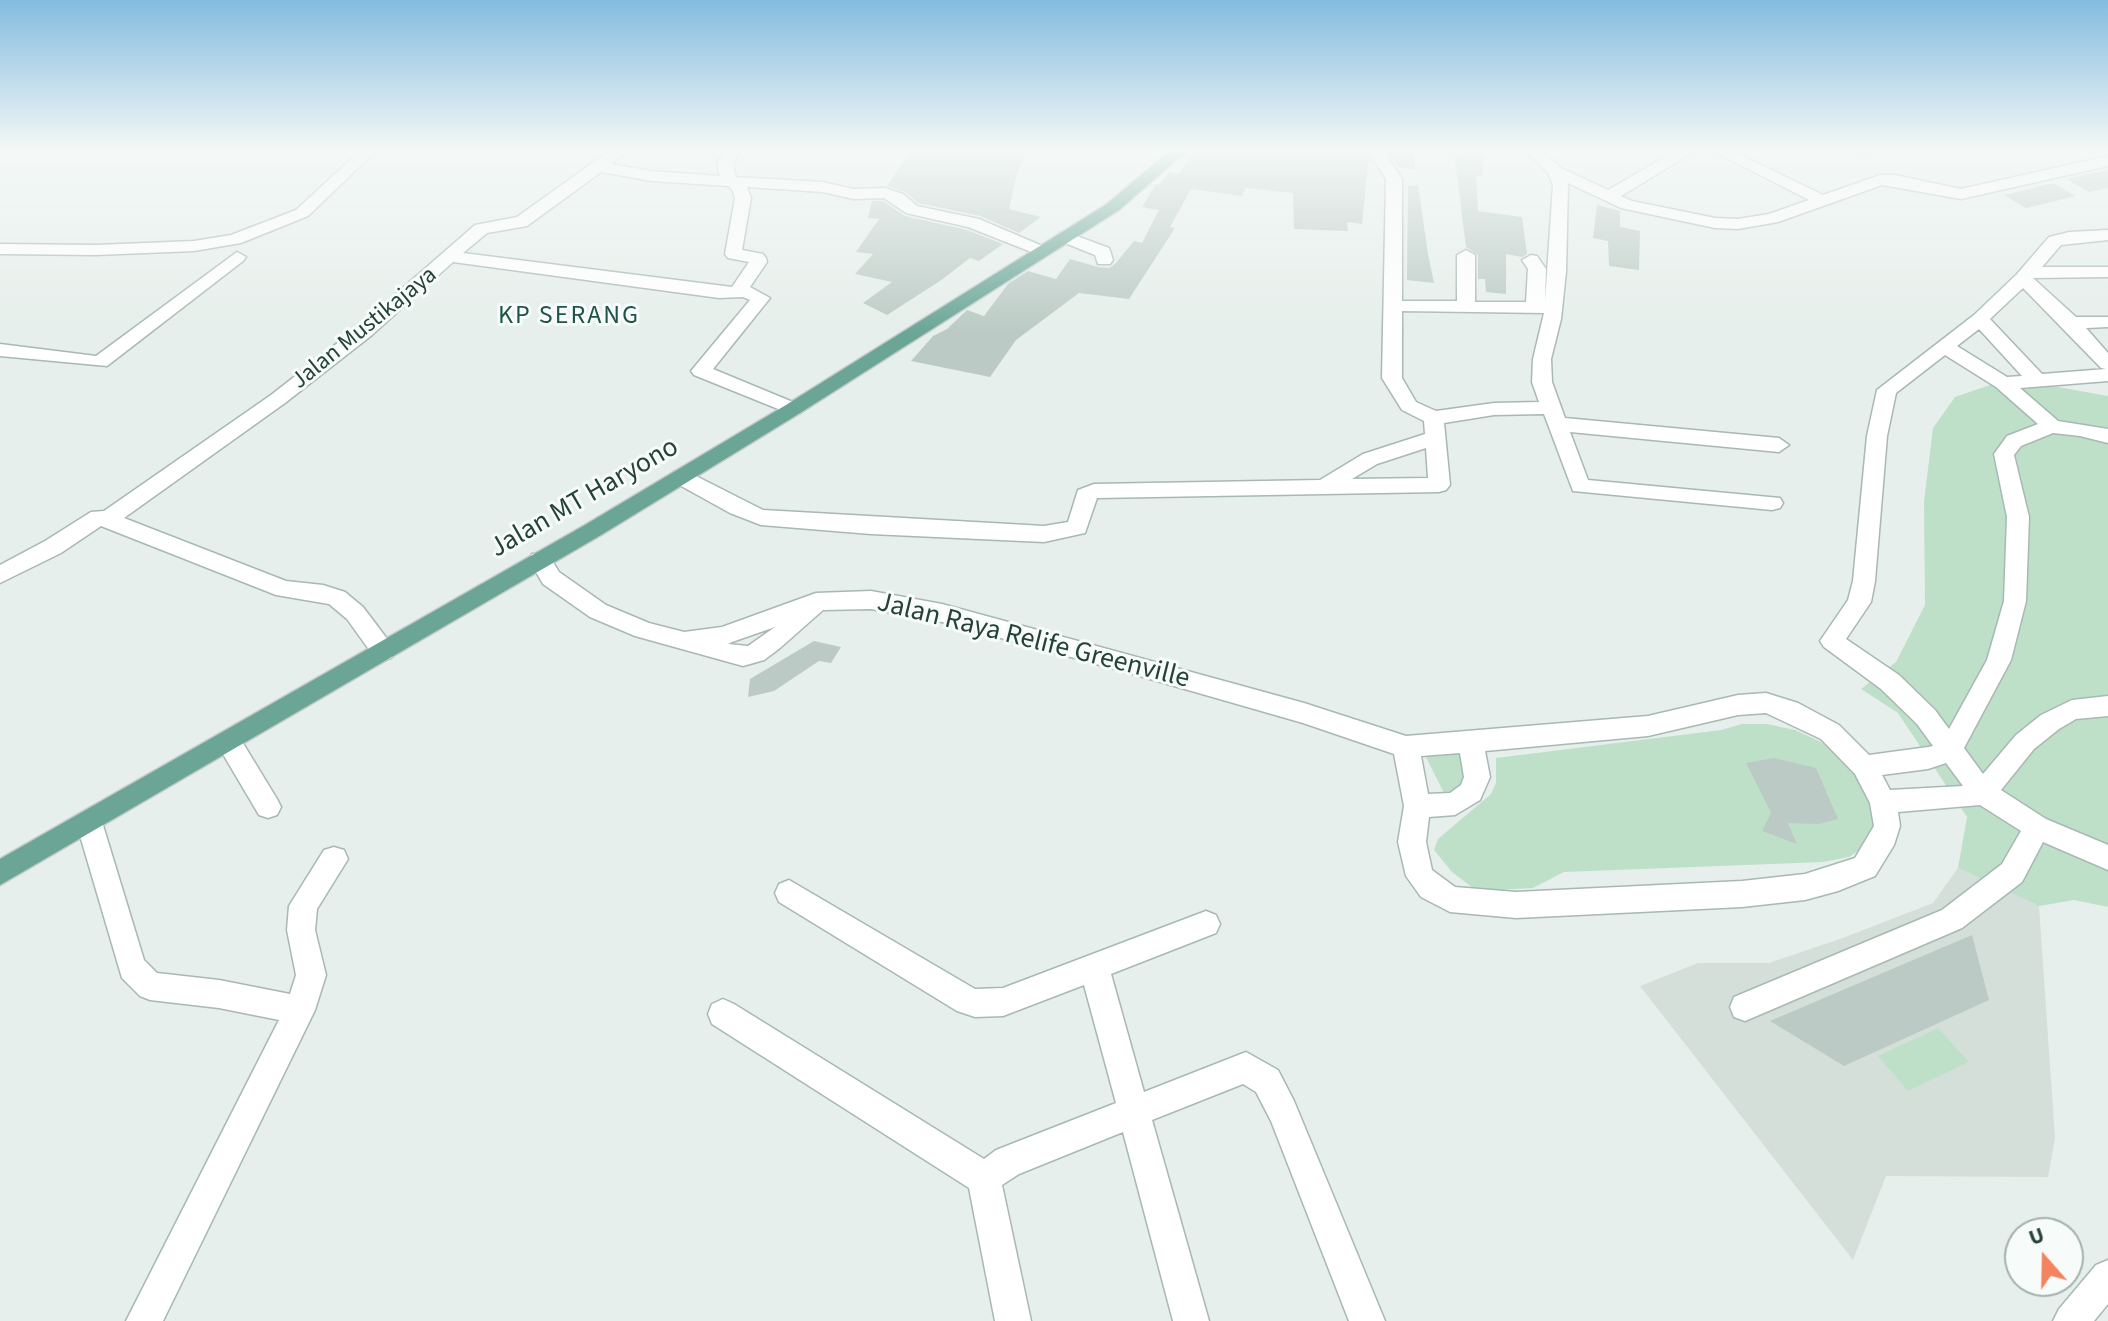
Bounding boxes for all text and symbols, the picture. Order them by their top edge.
street label: Jalan Mustikajaya [287,262,443,396]
district label: KP SERANG [498,301,640,333]
street label: Jalan MT Haryono [485,431,685,567]
street label: Jalan Raya Relife Greenville [873,587,1193,697]
north arrow [2004,1217,2084,1297]
text: U [2024,1219,2049,1254]

